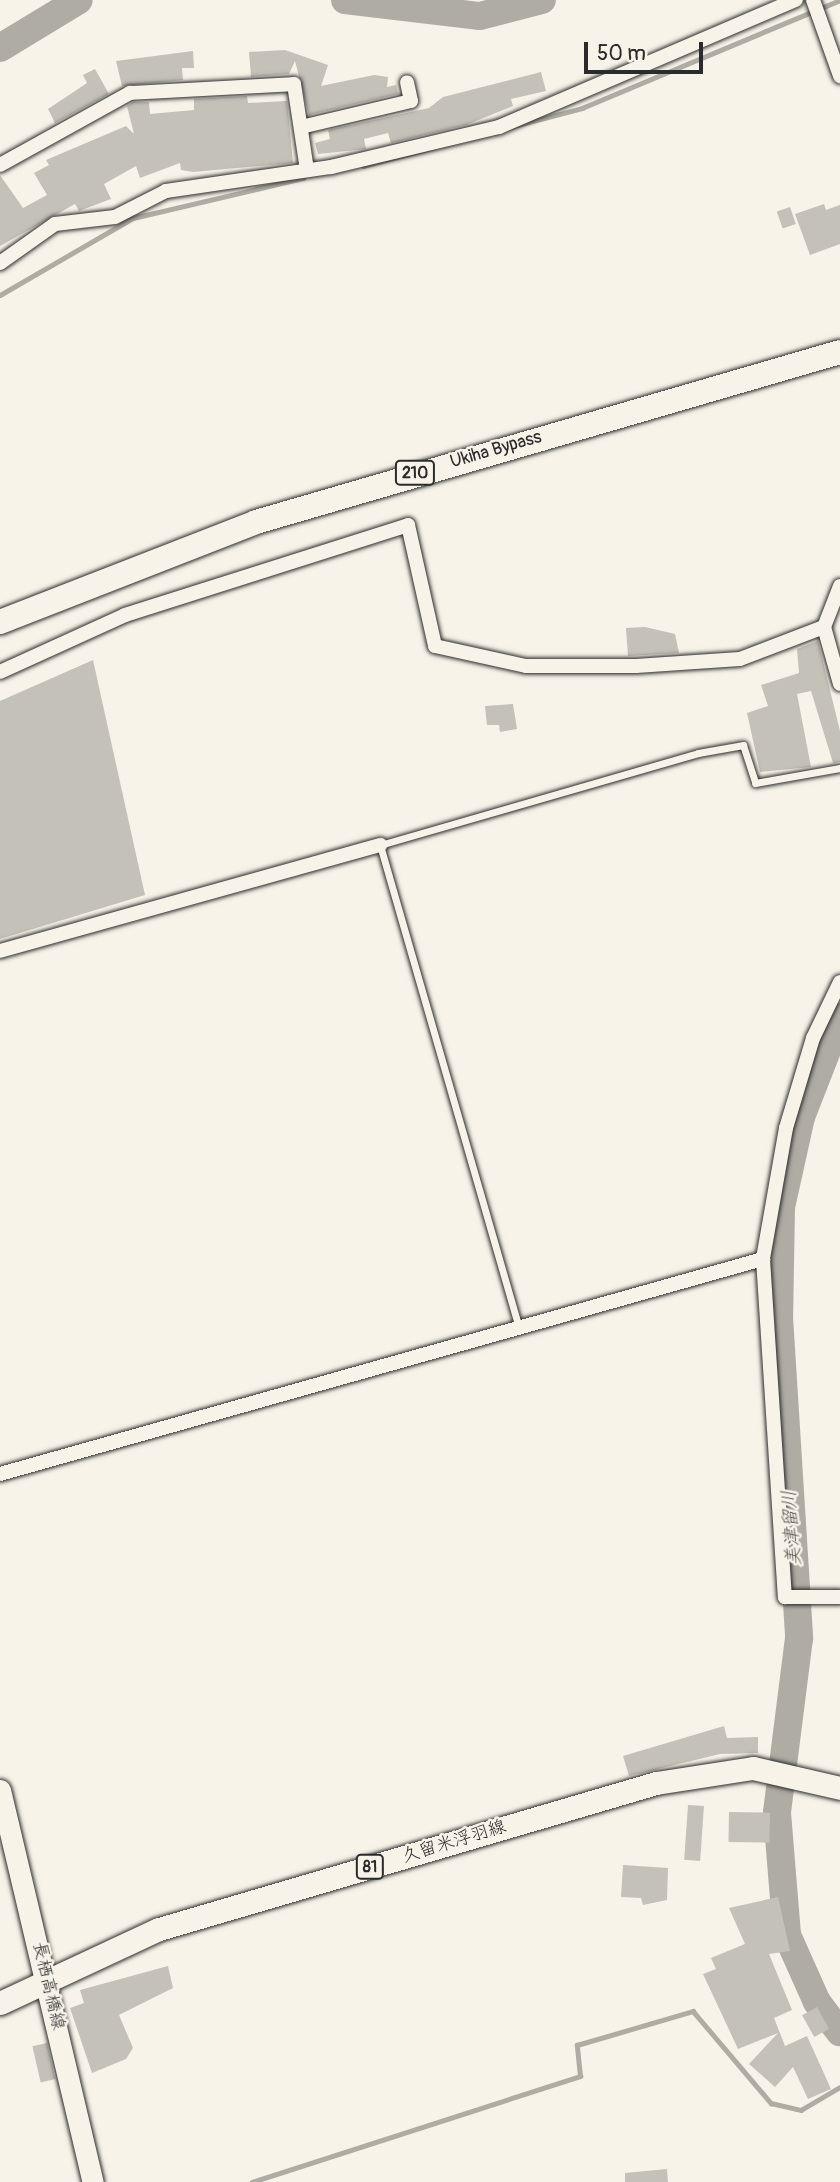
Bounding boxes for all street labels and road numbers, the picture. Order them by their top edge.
street label: Ukiha Bypass [448,427,544,473]
road number: 210 [394,460,436,486]
street label: 久留米浮羽線 [399,1816,509,1868]
road number: 81 [354,1854,386,1880]
street label: 長栖高橋線 [27,1940,69,2032]

